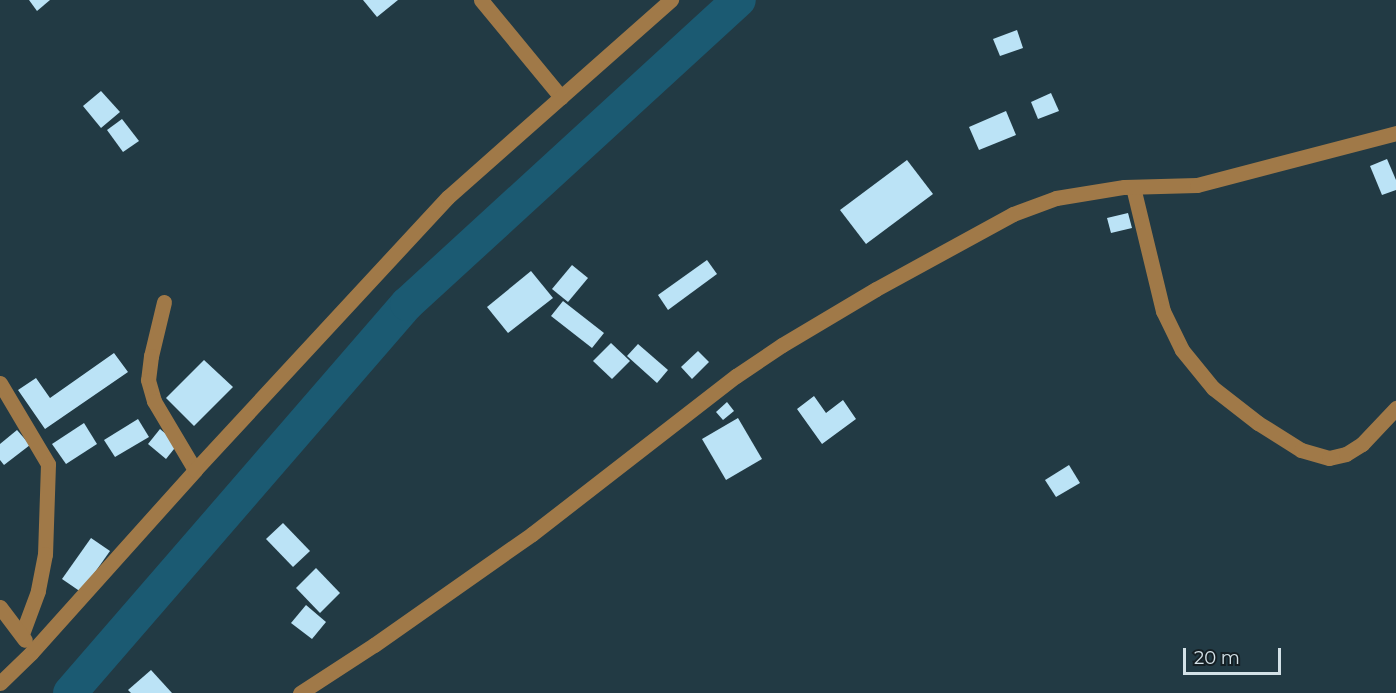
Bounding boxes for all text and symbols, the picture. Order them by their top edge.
scale bar [1186,636,1284,674]
text: 20 m [1194,647,1240,669]

